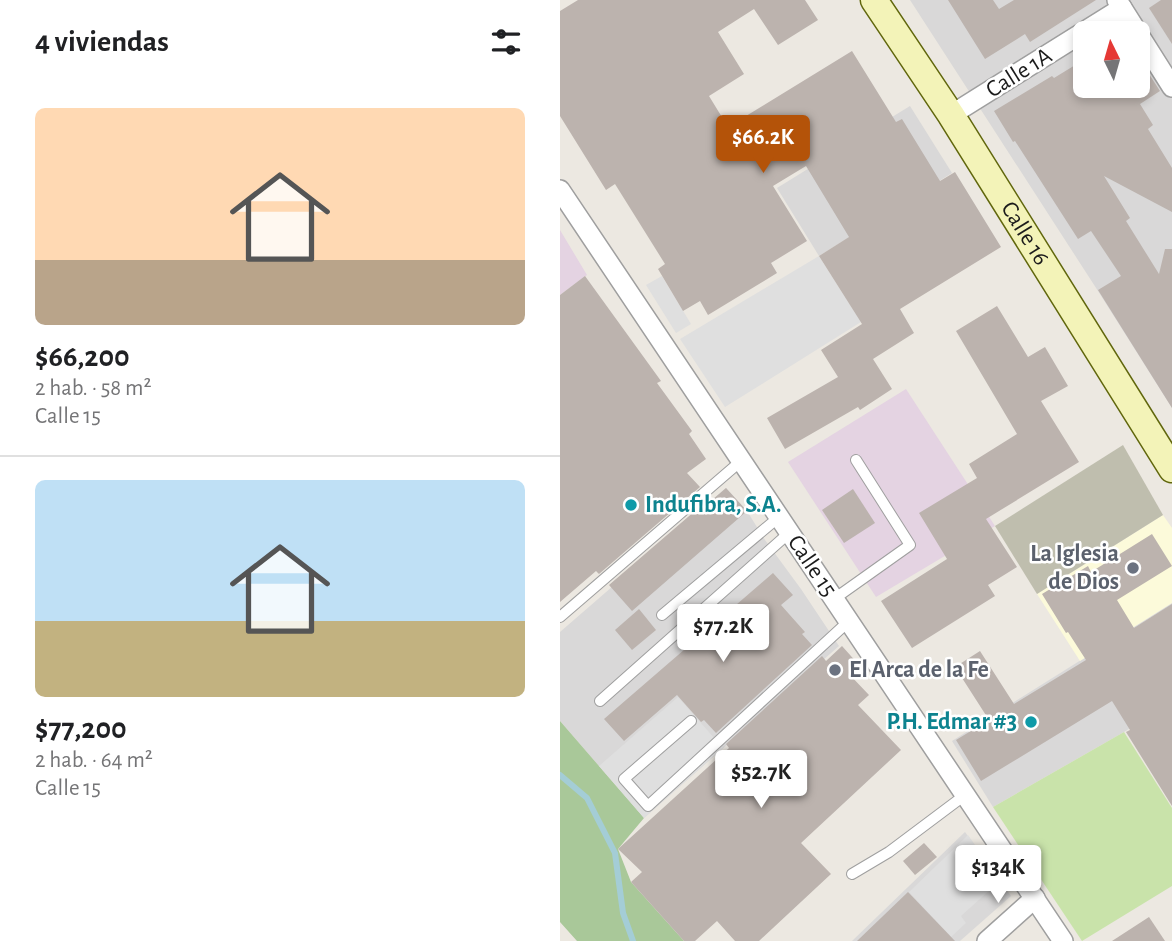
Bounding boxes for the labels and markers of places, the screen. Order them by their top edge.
pin: $66.2K [706,116,820,175]
place label: Indufibra, S.A. [645,493,782,517]
marker: Indufibra, S.A. [623,497,639,513]
place label: La Iglesia de Dios [1030,542,1119,594]
marker: La Iglesia de Dios [1125,560,1141,576]
pin: $77.2K [666,604,780,664]
place label: El Arca de la Fe [849,658,989,682]
marker: El Arca de la Fe [827,662,843,678]
place label: P.H. Edmar #3 [886,710,1017,734]
marker: P.H. Edmar #3 [1023,714,1039,730]
pin: $52.7K [704,750,818,810]
pin: $134K [949,846,1047,905]

